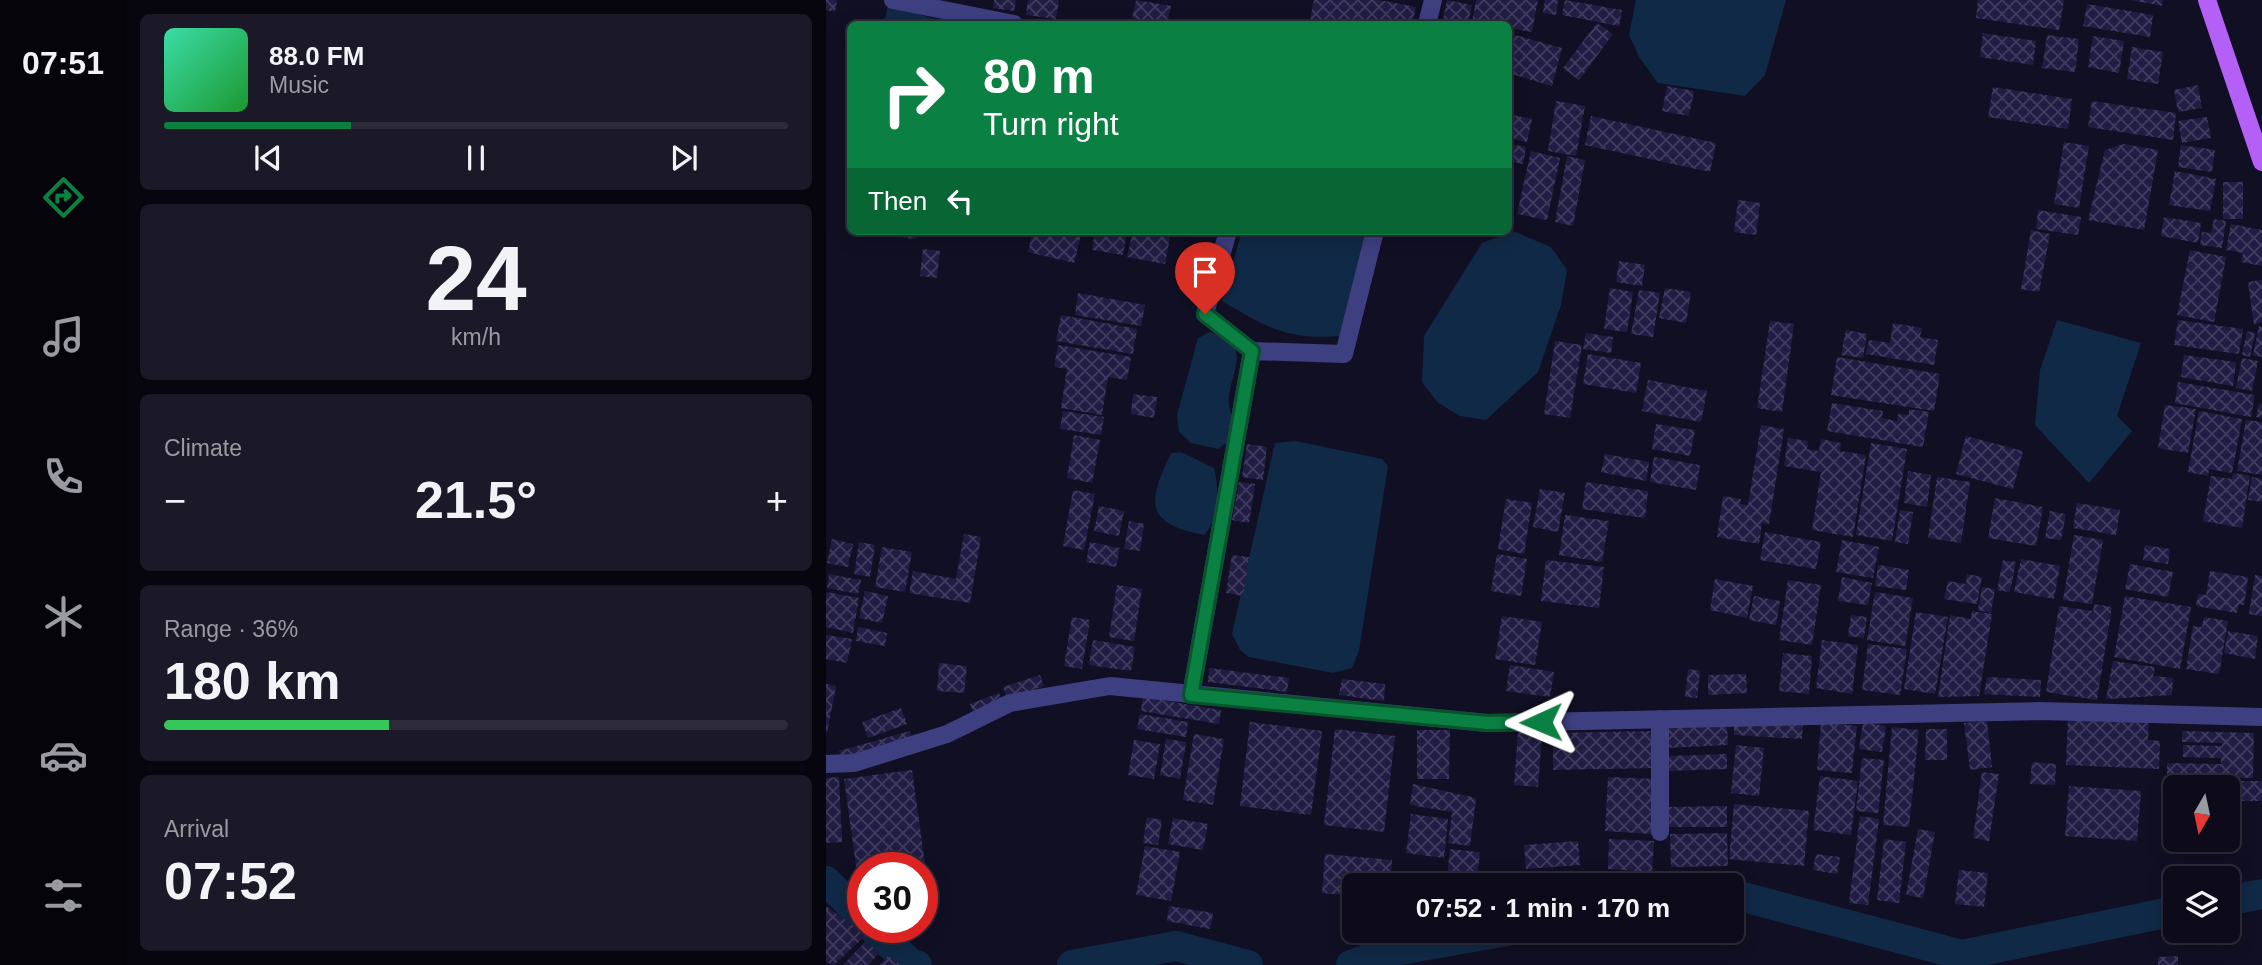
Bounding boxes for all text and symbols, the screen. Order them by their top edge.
text: 88.0 FM [269,41,364,71]
text: 07:51 [22,45,104,81]
icon: right [868,49,959,140]
text: 80 m [983,49,1095,103]
text: Music [269,72,329,98]
text: Turn right [983,106,1119,142]
icon: previous [249,139,287,177]
icon: pause [457,139,495,177]
icon: next [665,139,703,177]
icon: directions [39,173,88,222]
icon: left [941,182,979,220]
text: Then [868,186,927,216]
text: 24 [425,228,527,329]
pin [1175,242,1235,314]
icon: arrive [1186,253,1224,291]
icon: music [39,312,88,361]
text: km/h [451,324,501,350]
text: Climate [164,435,242,461]
icon: phone [39,452,88,501]
text: 21.5° [415,471,537,529]
text: − [164,480,186,522]
text: + [766,480,788,522]
icon: climate [39,592,88,641]
text: Range · 36% [164,616,298,642]
text: 180 km [164,652,340,710]
position arrow [1504,685,1578,759]
icon: car [39,731,88,780]
north arrow [2163,775,2240,852]
map controls [2163,775,2240,943]
text: Arrival [164,816,229,842]
text: 07:52 [164,852,297,910]
speed limit sign: 30 [847,852,938,943]
button: layers [2163,866,2240,943]
icon: filters [39,871,88,920]
text: 07:52 · 1 min · 170 m [1416,893,1670,923]

